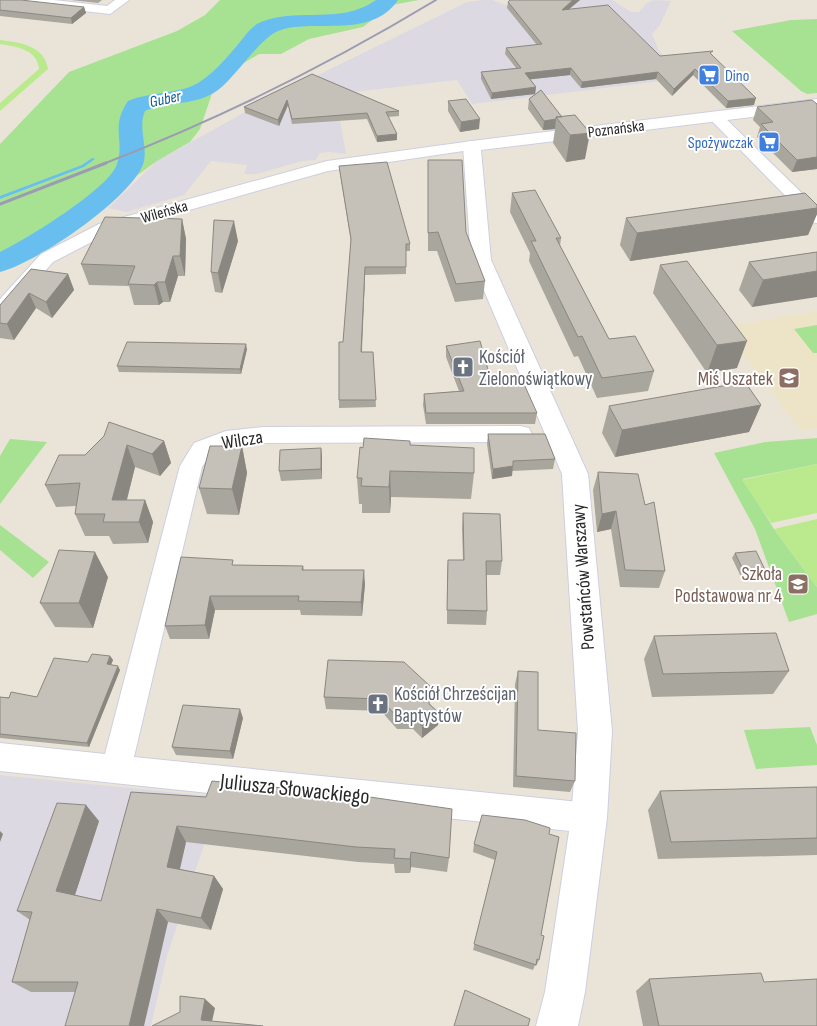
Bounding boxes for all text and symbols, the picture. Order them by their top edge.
supermarket icon: Dino [697,63,721,87]
place label: Dino [725,67,749,86]
water label: Guber [148,87,183,112]
street label: Poznańska [587,117,646,142]
supermarket icon: Spożywczak [757,130,781,154]
place label: Spożywczak [688,134,753,153]
street label: Wileńska [139,197,190,228]
place label: Kościół Zielonoświątkowy [479,346,593,391]
church icon: Kościół Zielonoświątkowy [451,355,475,379]
school or university icon: Miś Uszatek [777,366,801,390]
place label: Miś Uszatek [698,368,774,391]
street label: Wilcza [220,426,264,455]
street label: Powstańców Warszawy [567,502,600,651]
place label: Szkoła Podstawowa nr 4 [675,563,782,608]
school or university icon: Szkoła Podstawowa nr 4 [786,572,810,596]
place label: Kościół Chrześcijan Baptystów [394,683,516,728]
church icon: Kościół Chrześcijan Baptystów [366,692,390,716]
street label: Juliusza Słowackiego [218,768,371,811]

